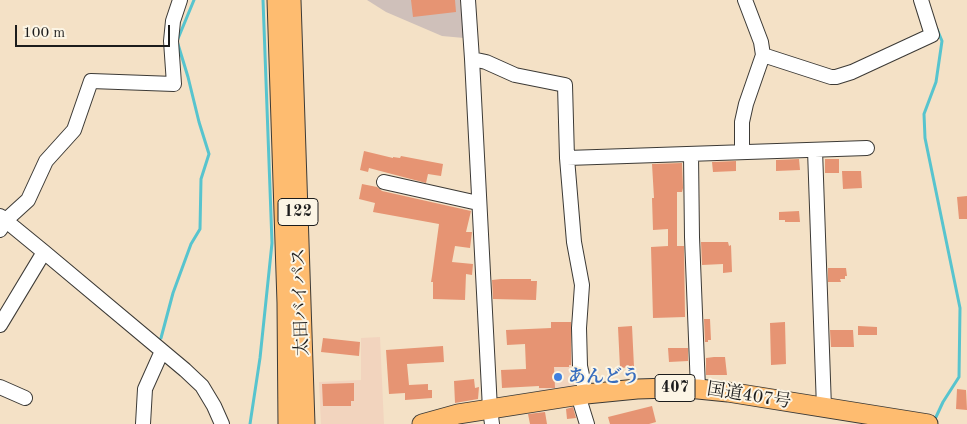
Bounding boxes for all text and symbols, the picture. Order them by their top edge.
scale bar [18,15,172,47]
text: 100 m [23,26,65,41]
road number: 122 [278,198,318,226]
street label: 太田バイパス [288,248,314,356]
place label: あんどう [568,366,640,388]
marker: あんどう [552,371,564,383]
road number: 407 [655,374,695,402]
street label: 国道407号 [705,379,793,413]

